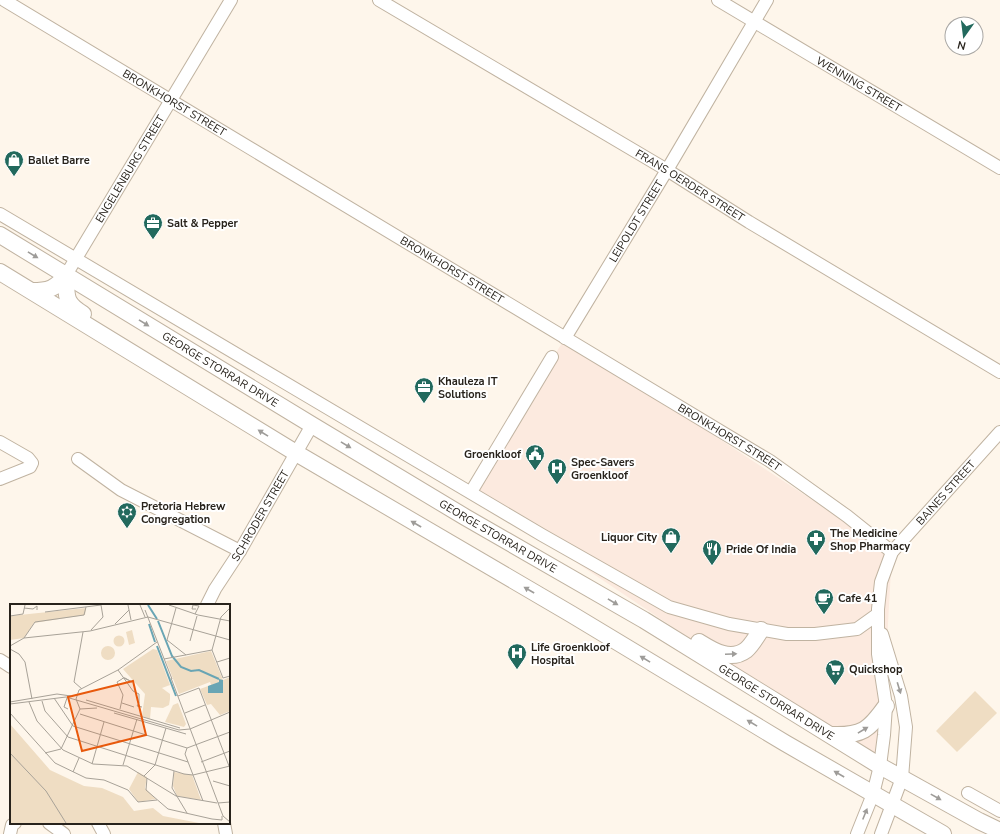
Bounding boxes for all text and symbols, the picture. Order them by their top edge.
north arrow [944,16,984,56]
text: N [956,37,968,53]
street label: WENNING STREET [814,53,905,115]
street label: BRONKHORST STREET [120,66,229,140]
street label: ENGELENBURG STREET [92,112,168,225]
street label: FRANS OERDER STREET [633,146,748,225]
shop icon: Ballet Barre [3,149,25,177]
place label: Ballet Barre [28,153,90,168]
street label: LEIPOLDT STREET [605,177,667,265]
office icon: Salt & Pepper [142,212,164,240]
place label: Salt & Pepper [167,216,238,231]
street label: BRONKHORST STREET [398,233,507,307]
one-way arrow [27,252,39,259]
one-way arrow [139,319,149,327]
street label: GEORGE STORRAR DRIVE [159,328,281,410]
place label: Khauleza IT Solutions [438,374,498,402]
office icon: Khauleza IT Solutions [413,376,435,404]
street label: BRONKHORST STREET [675,400,785,474]
one-way arrow [258,429,268,437]
one-way arrow [340,442,352,449]
public building icon: Groenkloof [524,443,546,471]
place label: Groenkloof [464,447,522,462]
place label: Spec-Savers Groenkloof [571,455,634,483]
hospital icon: Spec-Savers Groenkloof [546,457,568,485]
street label: BAINES STREET [912,457,979,528]
street label: SCHRODER STREET [228,467,292,564]
street label: GEORGE STORRAR DRIVE [437,496,560,576]
place label: Pretoria Hebrew Congregation [141,499,226,527]
synagogue icon: Pretoria Hebrew Congregation [116,501,138,529]
one-way arrow [411,520,421,528]
shop icon: Liquor City [660,526,682,554]
place label: The Medicine Shop Pharmacy [830,526,910,554]
pharmacy icon: The Medicine Shop Pharmacy [805,528,827,556]
place label: Liquor City [601,530,657,545]
restaurant icon: Pride Of India [701,538,723,566]
place label: Pride Of India [726,542,796,557]
one-way arrow [523,586,535,593]
cafe icon: Cafe 41 [813,587,835,615]
place label: Cafe 41 [838,591,877,606]
one-way arrow [607,598,619,605]
inset map [10,604,230,824]
place label: Life Groenkloof Hospital [531,640,611,668]
hospital icon: Life Groenkloof Hospital [506,642,528,670]
one-way arrow [725,651,738,657]
one-way arrow [640,655,650,663]
supermarket icon: Quickshop [824,658,846,686]
street label: GEORGE STORRAR DRIVE [716,660,837,743]
place label: Quickshop [849,662,903,677]
one-way arrow [896,682,902,694]
one-way arrow [746,719,758,726]
one-way arrow [858,726,869,733]
one-way arrow [833,771,845,778]
one-way arrow [930,794,942,800]
one-way arrow [862,807,868,819]

